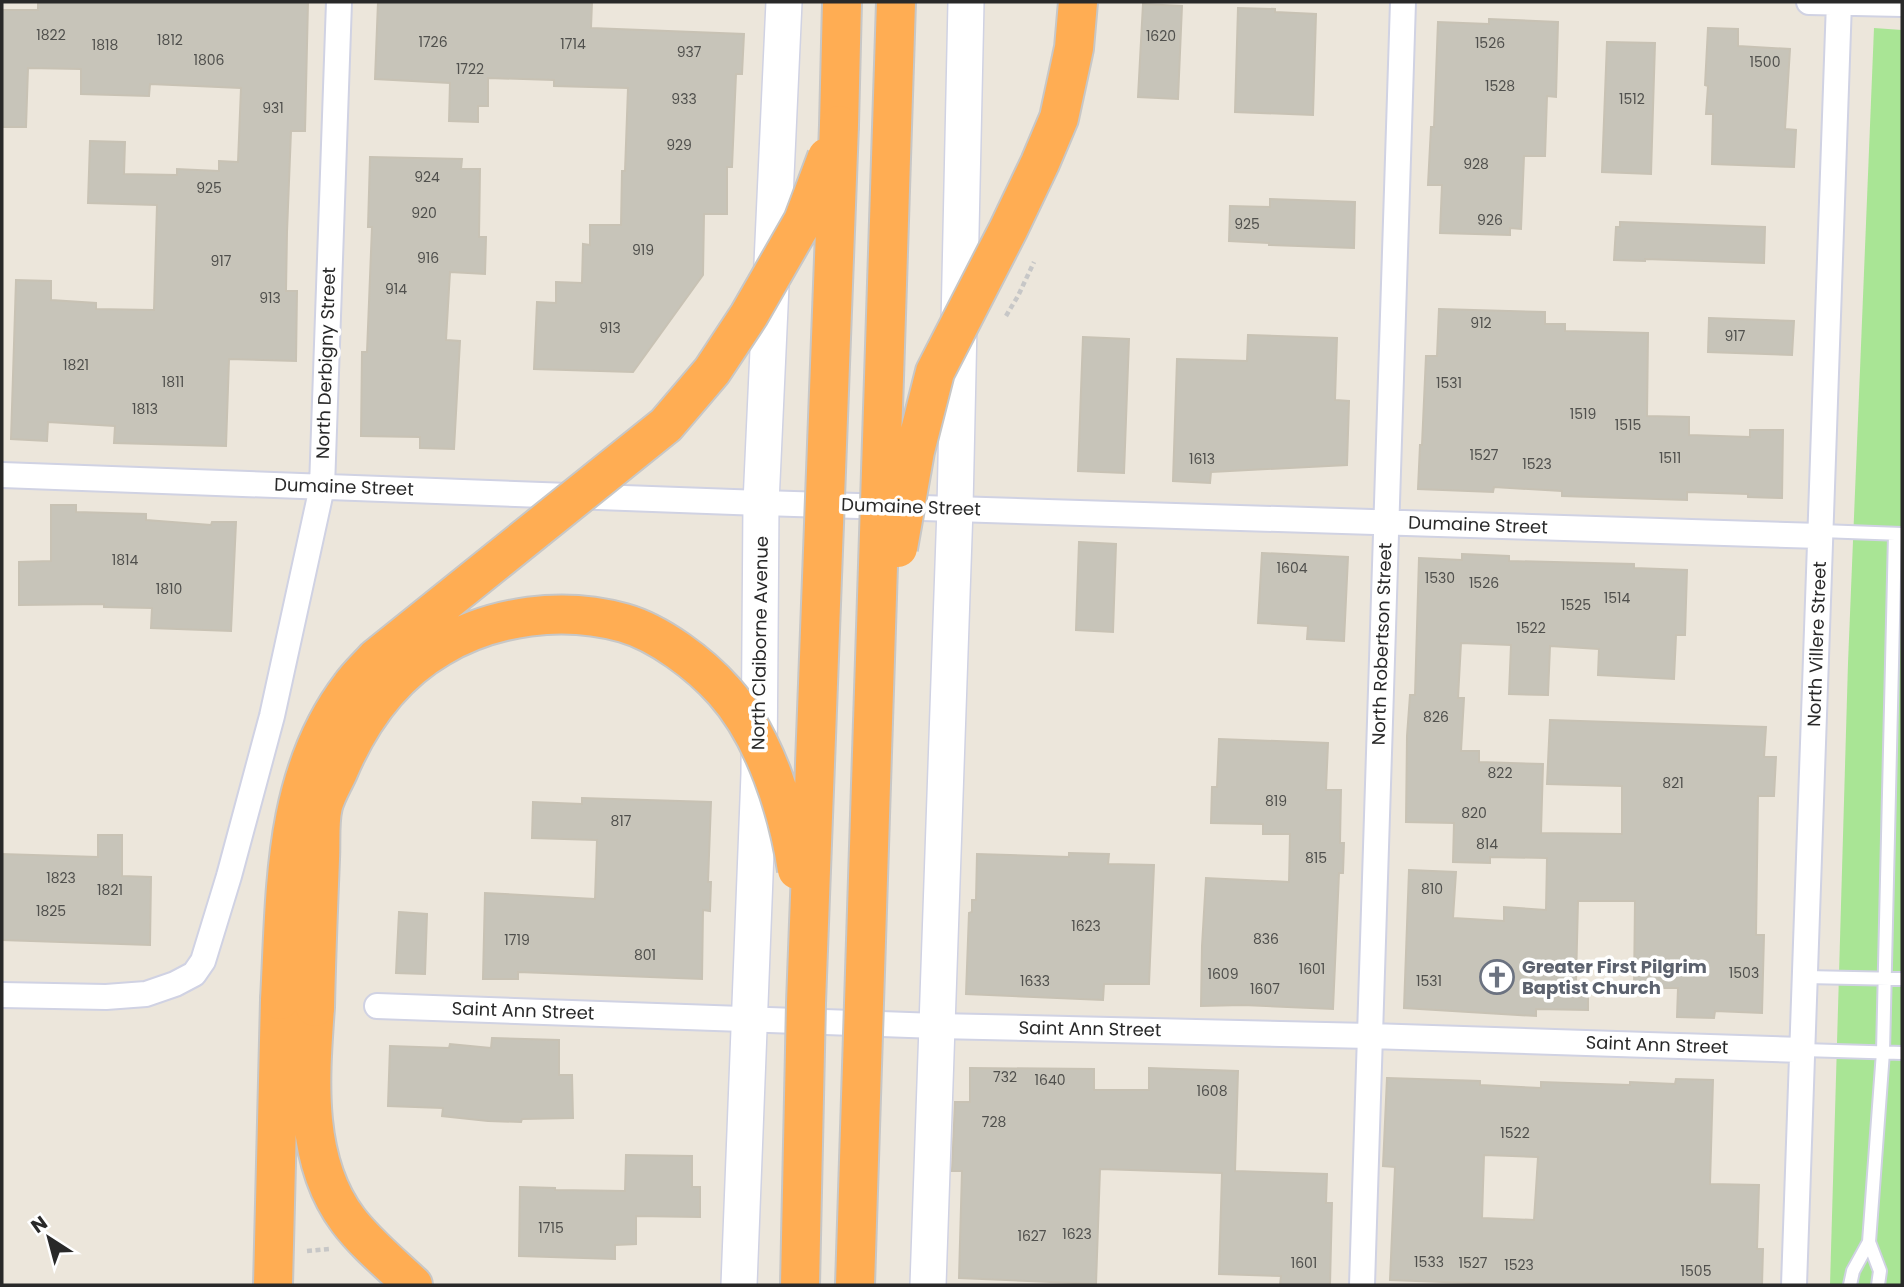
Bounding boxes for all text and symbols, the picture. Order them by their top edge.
house number: 1822 [36,25,66,45]
house number: 1620 [1146,26,1176,46]
house number: 1812 [157,30,183,50]
house number: 1726 [418,32,448,52]
house number: 1526 [1475,33,1505,53]
house number: 1714 [560,34,586,54]
house number: 1818 [92,35,118,55]
house number: 937 [677,42,702,62]
house number: 1806 [194,50,225,70]
house number: 1500 [1750,52,1780,72]
house number: 1722 [456,59,484,79]
house number: 1528 [1485,76,1515,96]
house number: 933 [671,89,697,109]
house number: 1512 [1619,89,1645,109]
house number: 931 [262,98,284,118]
house number: 929 [666,135,692,155]
house number: 928 [1463,154,1489,174]
house number: 924 [414,167,440,187]
house number: 925 [196,178,222,198]
house number: 920 [411,203,437,223]
house number: 926 [1477,210,1503,230]
house number: 925 [1234,214,1260,234]
house number: 919 [632,240,654,260]
house number: 916 [417,248,439,268]
house number: 917 [211,251,232,271]
street label: North Derbigny Street [310,266,341,460]
house number: 914 [385,279,407,299]
house number: 913 [259,288,281,308]
house number: 912 [1470,313,1492,333]
house number: 913 [599,318,621,338]
house number: 917 [1725,326,1746,346]
house number: 1821 [63,355,89,375]
house number: 1811 [162,372,184,392]
house number: 1531 [1436,373,1462,393]
house number: 1813 [132,399,158,419]
house number: 1519 [1570,404,1596,424]
house number: 1515 [1615,415,1641,435]
house number: 1527 [1470,445,1499,465]
house number: 1511 [1659,448,1681,468]
house number: 1613 [1189,449,1215,469]
house number: 1523 [1522,454,1552,474]
street label: Dumaine Street [274,472,414,501]
street label: Dumaine Street [841,492,981,521]
street label: Dumaine Street [1408,510,1548,539]
street label: North Claiborne Avenue [745,536,774,750]
street label: North Robertson Street [1365,542,1398,746]
house number: 1814 [112,550,138,570]
house number: 1604 [1277,558,1308,578]
street label: North Villere Street [1801,561,1832,727]
house number: 1530 [1425,568,1455,588]
house number: 1526 [1469,573,1499,593]
house number: 1810 [156,579,182,599]
house number: 1514 [1604,588,1630,608]
house number: 1525 [1561,595,1591,615]
house number: 1522 [1516,618,1546,638]
house number: 826 [1423,707,1449,727]
house number: 822 [1488,763,1512,783]
house number: 821 [1662,773,1684,793]
house number: 819 [1265,791,1287,811]
house number: 820 [1461,803,1487,823]
house number: 817 [611,811,632,831]
house number: 814 [1476,834,1498,854]
house number: 815 [1305,848,1327,868]
house number: 1823 [46,868,76,888]
house number: 810 [1421,879,1443,899]
house number: 1821 [97,880,123,900]
house number: 1825 [36,901,66,921]
house number: 1623 [1071,916,1101,936]
house number: 836 [1253,929,1279,949]
house number: 1719 [504,930,530,950]
house number: 801 [634,945,656,965]
place label: Greater First Pilgrim Baptist Church [1522,954,1707,1000]
church icon: Greater First Pilgrim Baptist Church [1478,958,1516,996]
house number: 1601 [1299,959,1325,979]
house number: 1503 [1729,963,1759,983]
house number: 1609 [1208,964,1238,984]
house number: 1633 [1020,971,1050,991]
house number: 1531 [1416,971,1442,991]
house number: 1607 [1250,979,1280,999]
street label: Saint Ann Street [451,996,595,1025]
street label: Saint Ann Street [1018,1015,1162,1042]
street label: Saint Ann Street [1585,1030,1729,1059]
house number: 732 [993,1067,1017,1087]
house number: 1640 [1035,1070,1065,1090]
house number: 1608 [1197,1081,1228,1101]
house number: 728 [982,1112,1006,1132]
house number: 1522 [1500,1123,1530,1143]
north arrow [14,1203,84,1273]
text: N [26,1210,53,1240]
house number: 1715 [538,1218,564,1238]
house number: 1623 [1062,1224,1092,1244]
house number: 1627 [1017,1226,1047,1246]
house number: 1533 [1414,1252,1444,1272]
house number: 1601 [1291,1253,1317,1273]
house number: 1527 [1459,1253,1488,1273]
house number: 1523 [1504,1255,1534,1275]
house number: 1505 [1681,1261,1711,1281]

